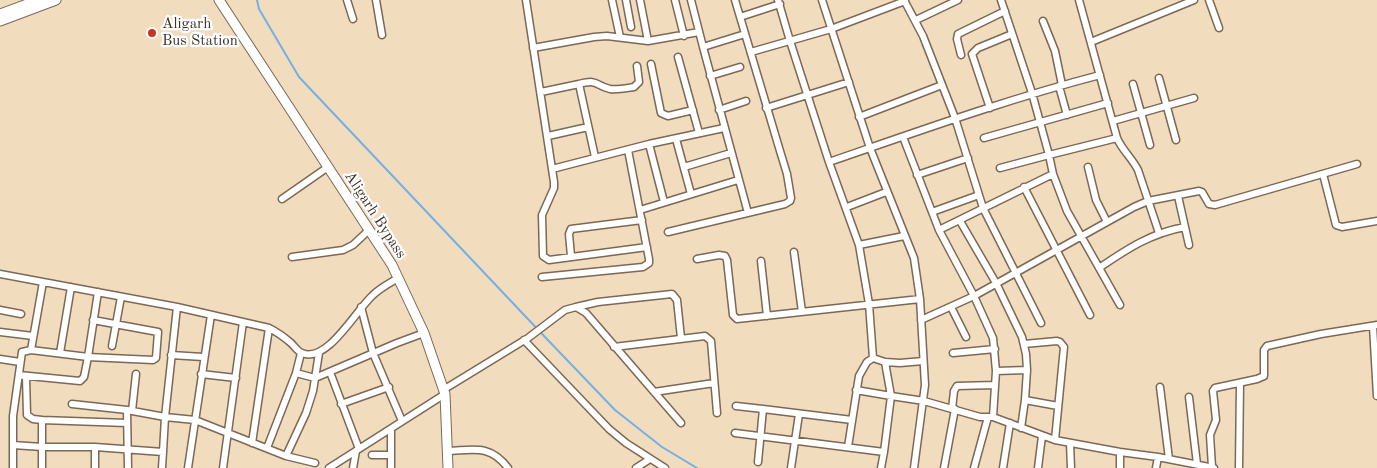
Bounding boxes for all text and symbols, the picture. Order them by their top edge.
place label: Aligarh Bus Station [162,15,238,50]
marker: Aligarh Bus Station [146,27,158,39]
street label: Aligarh Bypass [340,168,410,262]

